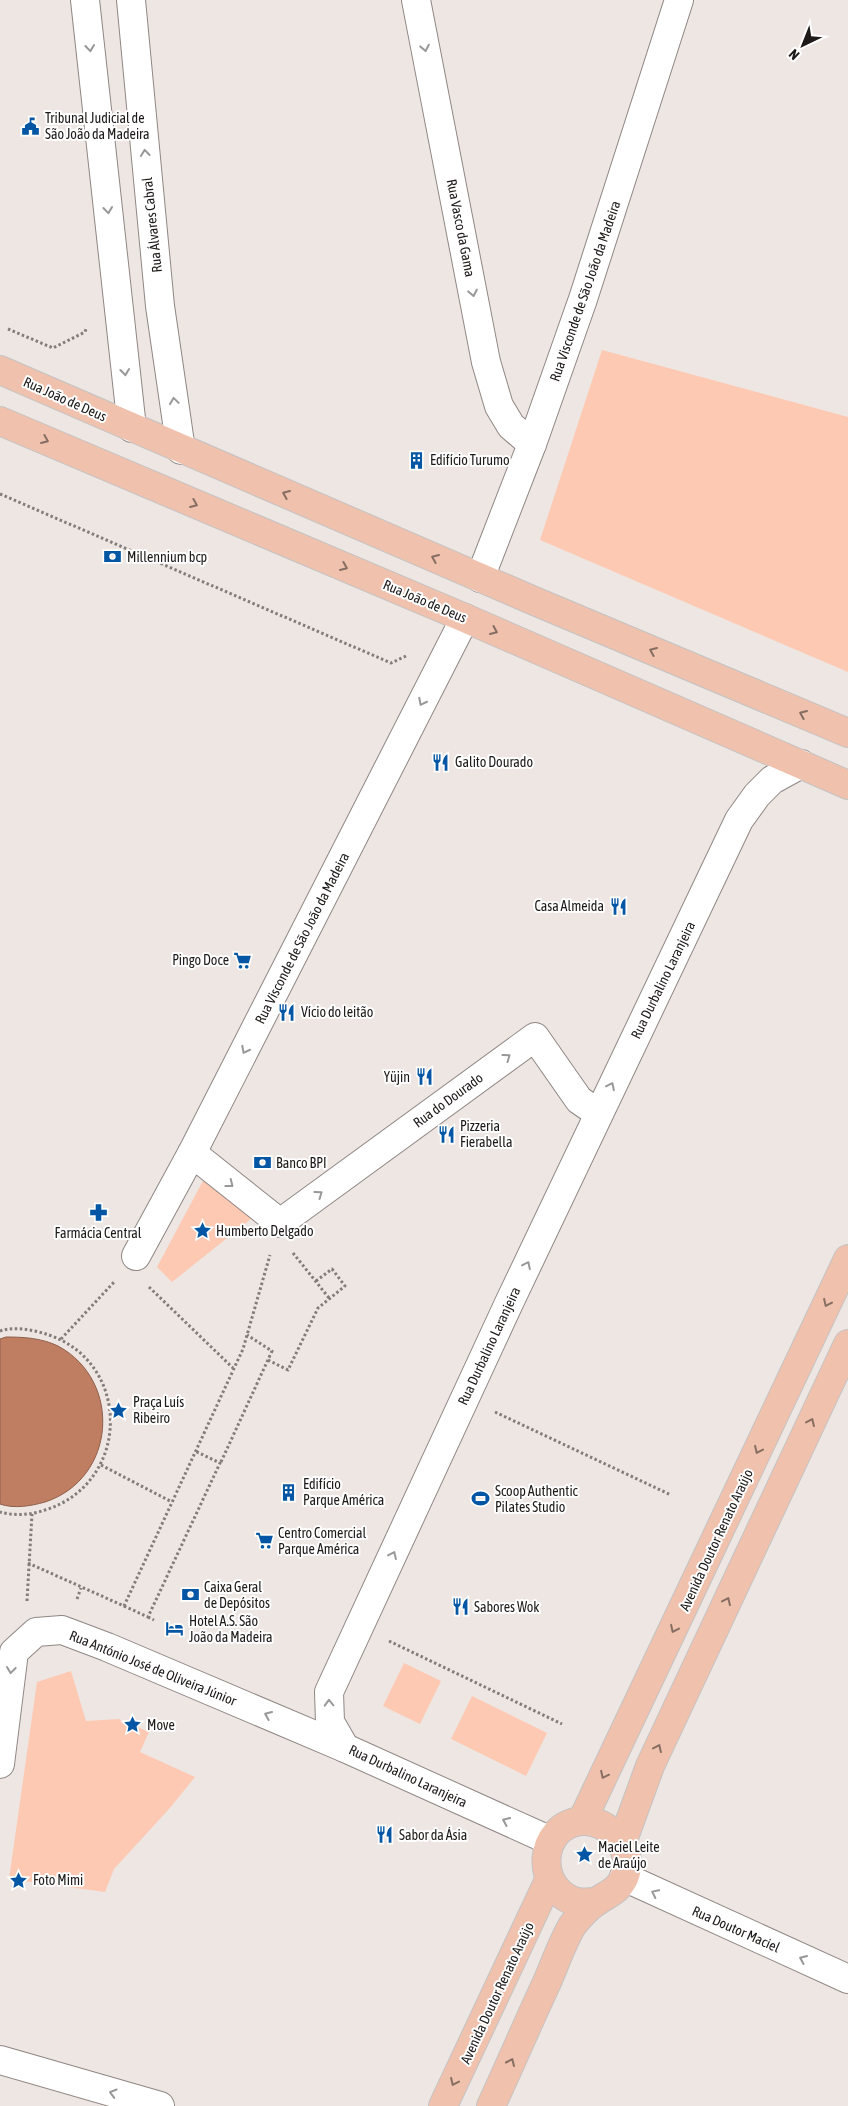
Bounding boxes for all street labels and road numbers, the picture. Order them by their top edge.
street label: Rua Álvares Cabral [139,176,165,273]
street label: Rua Vasco da Gama [444,178,478,278]
street label: Rua Visconde de São João da Madeira [546,199,624,383]
street label: Rua João de Deus [21,374,109,424]
street label: Rua João de Deus [381,576,469,626]
street label: Rua Visconde de São João da Madeira [252,850,352,1026]
street label: Rua Durbalino Laranjeira [628,919,698,1041]
street label: Rua do Dourado [410,1069,486,1131]
street label: Rua Durbalino Laranjeira [455,1284,523,1408]
street label: Avenida Doutor Renato Araújo [676,1467,756,1613]
street label: Rua António José de Oliveira Júnior [67,1627,240,1709]
street label: Rua Durbalino Laranjeira [346,1742,470,1810]
street label: Rua Doutor Maciel [690,1903,783,1956]
street label: Avenida Doutor Renato Araújo [457,1920,537,2066]

